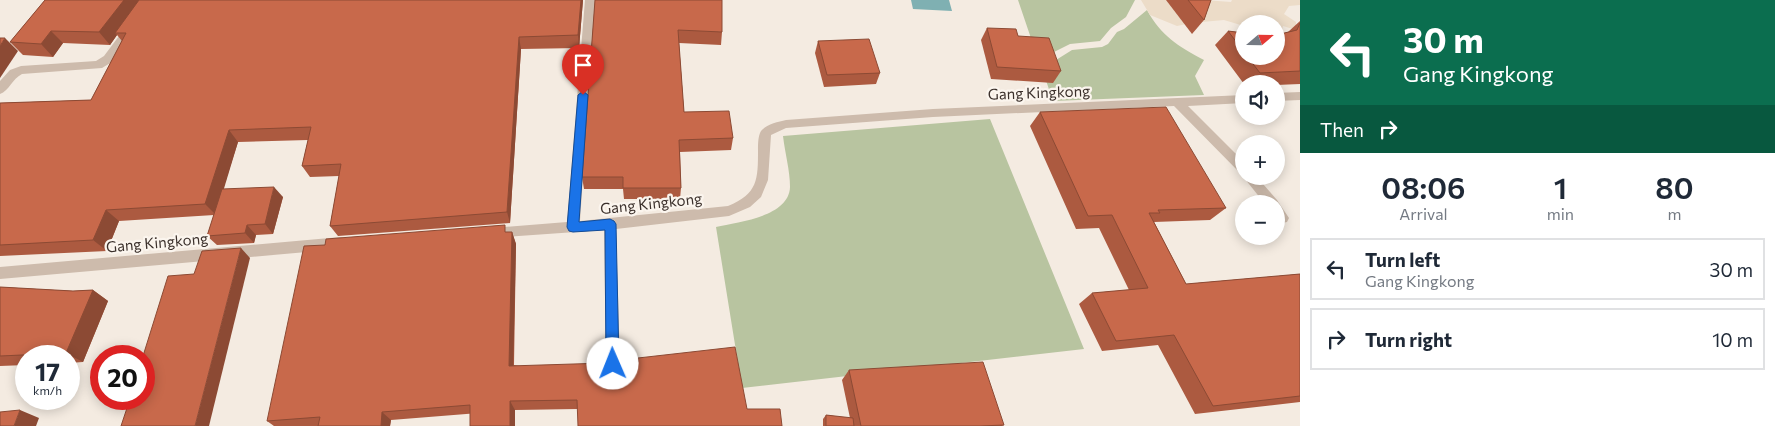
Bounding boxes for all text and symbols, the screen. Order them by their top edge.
north arrow [1235,15,1285,65]
map controls [1235,15,1285,245]
text: 30 m [1403,17,1484,60]
icon: left [1320,20,1385,85]
pin [562,44,604,95]
icon: arrive [569,51,597,79]
text: Gang Kingkong [1403,60,1553,87]
button: sound [1235,75,1285,125]
street label: Gang Kingkong [987,81,1091,103]
icon: right [1374,115,1402,143]
text: Then [1320,118,1364,141]
button: + [1235,135,1285,185]
text: 08:06 [1381,168,1465,205]
text: 1 [1554,168,1567,205]
text: 80 [1655,168,1694,205]
street label: Gang Kingkong [599,189,703,217]
button: − [1235,195,1285,245]
text: Arrival [1399,204,1448,223]
text: min [1547,204,1574,223]
text: m [1668,204,1681,223]
street label: Gang Kingkong [105,229,209,255]
text: Turn left [1365,248,1440,271]
icon: left [1322,255,1350,283]
text: 30 m [1710,258,1753,281]
text: Gang Kingkong [1365,271,1474,290]
icon: right [1322,325,1350,353]
text: Turn right [1365,328,1452,351]
text: 10 m [1712,328,1753,351]
position arrow [586,337,638,389]
speed limit sign: 20 [90,345,155,410]
text: 17 [35,356,60,386]
text: km/h [33,383,62,397]

